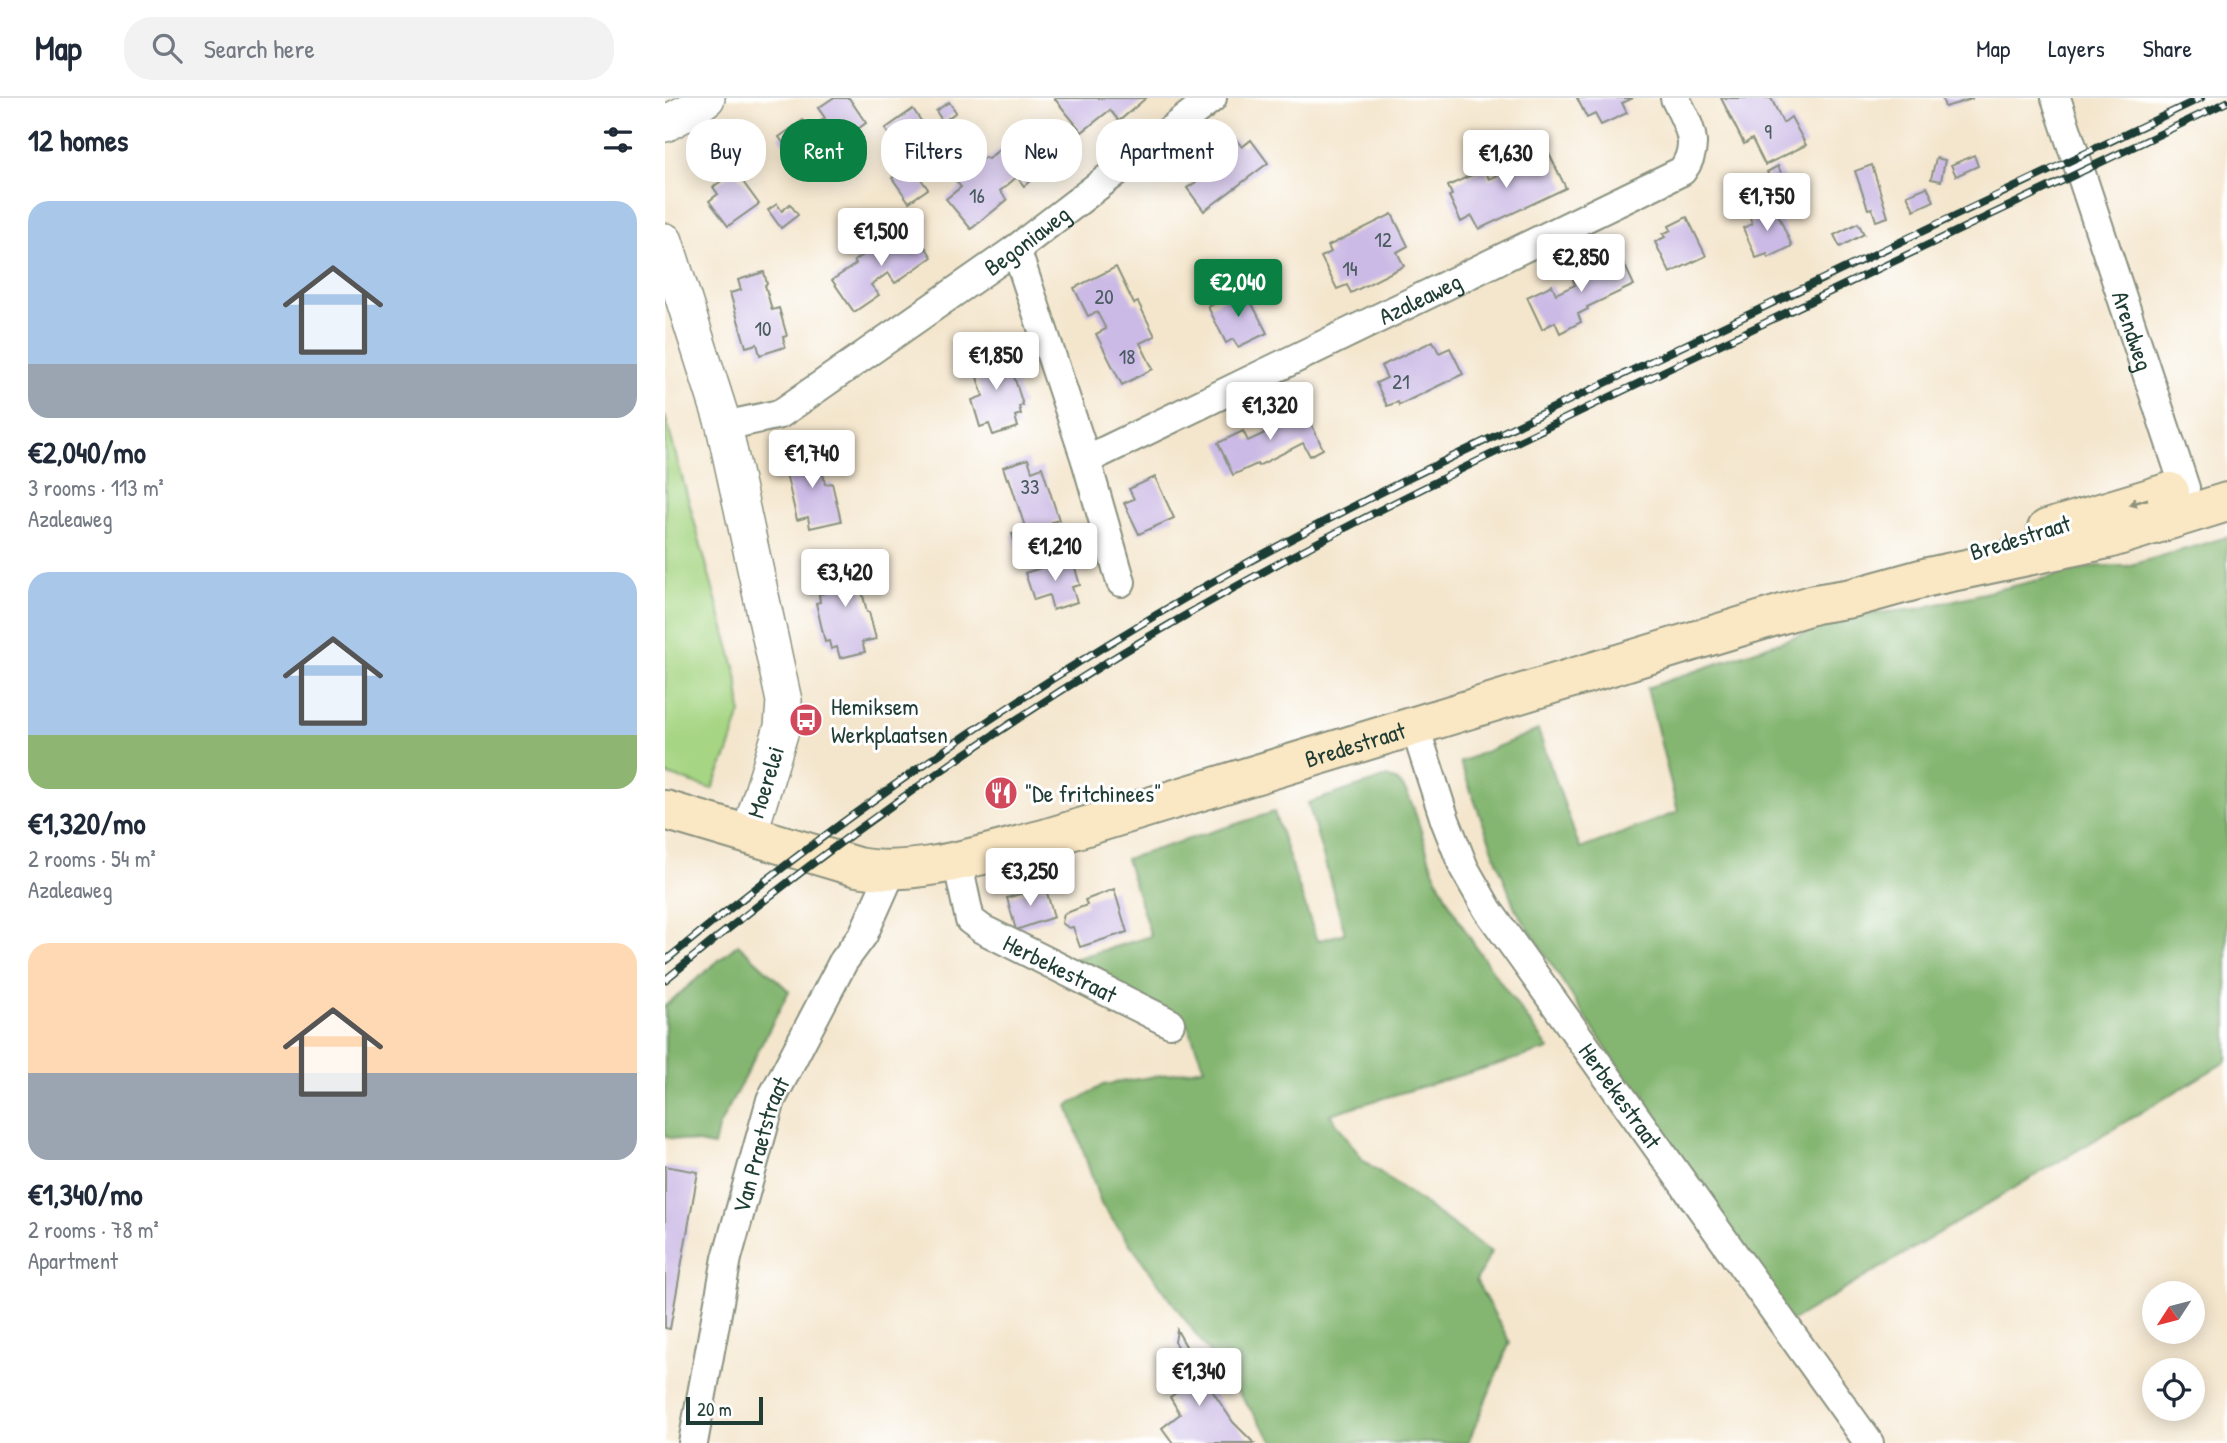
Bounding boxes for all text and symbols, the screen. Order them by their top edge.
search box [124,17,614,80]
text: Map [35,26,82,70]
icon: search [148,29,186,67]
text: Search here [204,31,315,66]
text: Map [1976,32,2010,64]
text: Layers [2048,32,2105,64]
text: Share [2143,32,2192,64]
house number: 9 [1764,117,1772,146]
chip: Buy [686,119,766,182]
chip: Rent [780,119,867,182]
chip: Filters [881,119,987,182]
chip: New [1001,119,1082,182]
chip: Apartment [1096,119,1238,182]
text: 12 homes [28,120,128,160]
icon: filters [599,121,637,159]
pin: €1,630 [1449,130,1563,190]
text: €1,630 [1479,137,1533,168]
pin: €1,750 [1710,174,1824,233]
text: €1,750 [1739,180,1795,211]
house number: 16 [969,181,985,210]
street label: Begoniaweg [977,198,1076,283]
pin: €1,500 [824,208,938,268]
text: €1,500 [854,215,908,246]
house number: 12 [1374,225,1392,254]
pin: €2,850 [1524,234,1638,294]
text: €2,850 [1553,241,1609,272]
icon: home [270,247,396,373]
house number: 14 [1342,254,1358,283]
pin: €2,040 [1181,260,1295,319]
street label: Azaleaweg [1373,264,1466,332]
text: €2,040 [1210,266,1266,297]
house number: 20 [1094,282,1114,311]
street label: Arendweg [2105,287,2161,375]
house number: 10 [754,314,772,343]
pin: €1,850 [939,332,1053,392]
text: €1,850 [969,339,1023,370]
house number: 18 [1119,342,1135,371]
house number: 21 [1392,367,1410,396]
pin: €1,320 [1213,382,1327,442]
text: €1,320 [1242,389,1298,420]
pin: €1,740 [755,430,869,490]
text: €2,040/mo [28,432,146,472]
text: €1,740 [785,437,839,468]
text: 3 rooms · 113 m² [28,472,164,503]
house number: 33 [1021,472,1039,501]
one-way arrow [2127,497,2148,507]
text: Azaleaweg [28,503,112,534]
street label: Bredestraat [1966,506,2075,567]
pin: €1,210 [998,524,1112,583]
text: €1,210 [1028,530,1082,561]
pin: €3,420 [788,550,902,609]
text: €3,420 [817,556,873,587]
icon: home [270,618,396,744]
place label: Hemiksem Werkplaatsen [831,690,948,750]
bus stop icon: Hemiksem Werkplaatsen [787,701,825,739]
street label: Bredestraat [1301,714,1410,775]
street label: Moerelei [739,742,791,822]
restaurant icon: "De fritchinees" [982,774,1020,812]
place label: "De fritchinees" [1025,777,1161,809]
text: €1,320/mo [28,803,145,843]
text: 2 rooms · 54 m² [28,843,156,874]
pin: €3,250 [973,848,1087,908]
text: €3,250 [1002,855,1058,886]
text: Azaleaweg [28,874,112,905]
street label: Herbekestraat [998,926,1123,1010]
icon: home [270,989,396,1115]
street label: Herbekestraat [1572,1036,1670,1155]
street label: Van Praetstraat [724,1070,797,1217]
text: €1,340/mo [28,1174,143,1214]
text: 2 rooms · 78 m² [28,1214,159,1245]
text: Apartment [28,1245,118,1276]
north arrow [2142,1281,2205,1344]
map controls [2142,1281,2205,1421]
pin: €1,340 [1142,1348,1256,1408]
text: €1,340 [1172,1355,1226,1386]
button: locate [2142,1358,2205,1421]
scale bar [686,1394,763,1426]
text: 20 m [697,1396,732,1422]

